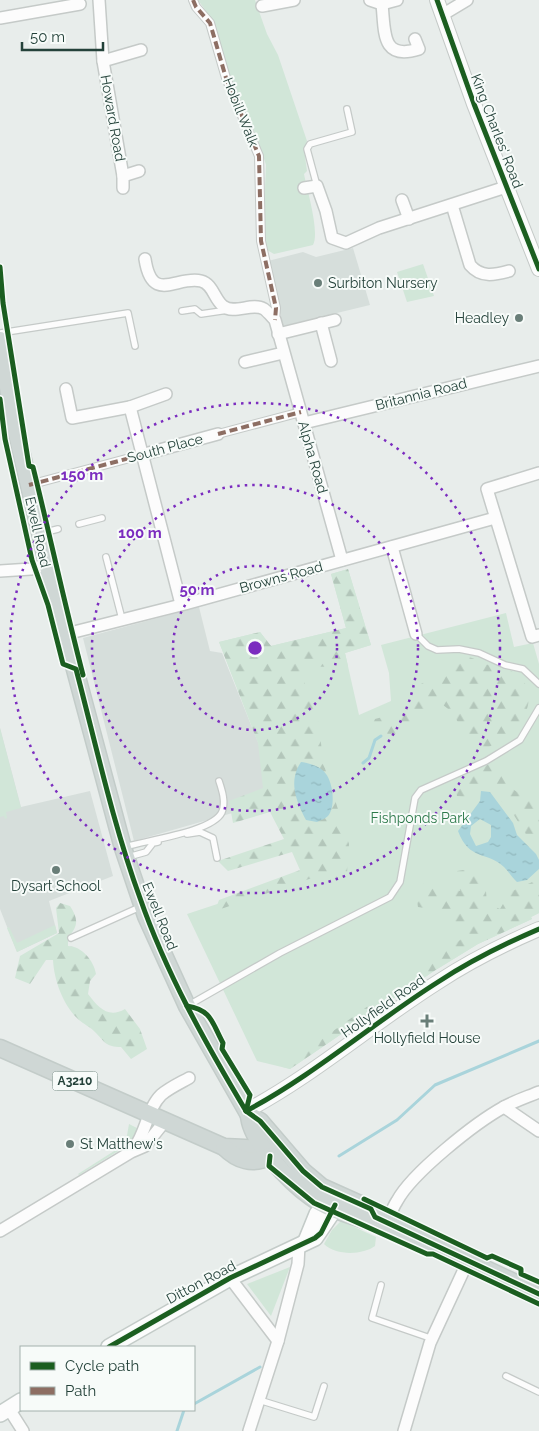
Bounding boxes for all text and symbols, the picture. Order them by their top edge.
scale bar [22,20,104,52]
text: 50 m [30,28,65,46]
street label: King Charles' Road [468,72,526,190]
street label: Howard Road [98,73,128,163]
street label: Hobill Walk [220,75,262,149]
place label: Surbiton Nursery [328,275,438,291]
marker: Surbiton Nursery [312,277,324,289]
place label: Headley [455,310,509,326]
marker: Headley [513,312,525,324]
street label: Britannia Road [374,375,468,413]
street label: Alpha Road [295,419,331,495]
street label: South Place [125,430,205,466]
text: 150 m [61,466,103,484]
street label: Ewell Road [22,495,54,569]
text: 100 m [118,524,162,542]
street label: Browns Road [238,558,324,596]
text: 50 m [179,581,215,599]
centre of rings [246,639,264,657]
park label: Fishponds Park [371,810,470,826]
marker: Dysart School [50,864,62,876]
place label: Dysart School [11,878,101,894]
street label: Ewell Road [139,880,181,952]
street label: Hollyfield Road [338,971,428,1041]
marker: Hollyfield House [420,1014,434,1028]
place label: Hollyfield House [374,1030,480,1046]
road number: A3210 [52,1072,98,1090]
place label: St Matthew's [80,1136,163,1152]
marker: St Matthew's [64,1138,76,1150]
street label: Ditton Road [164,1257,238,1307]
legend [20,1346,195,1411]
text: Cycle path [65,1357,139,1375]
text: Path [65,1382,96,1400]

